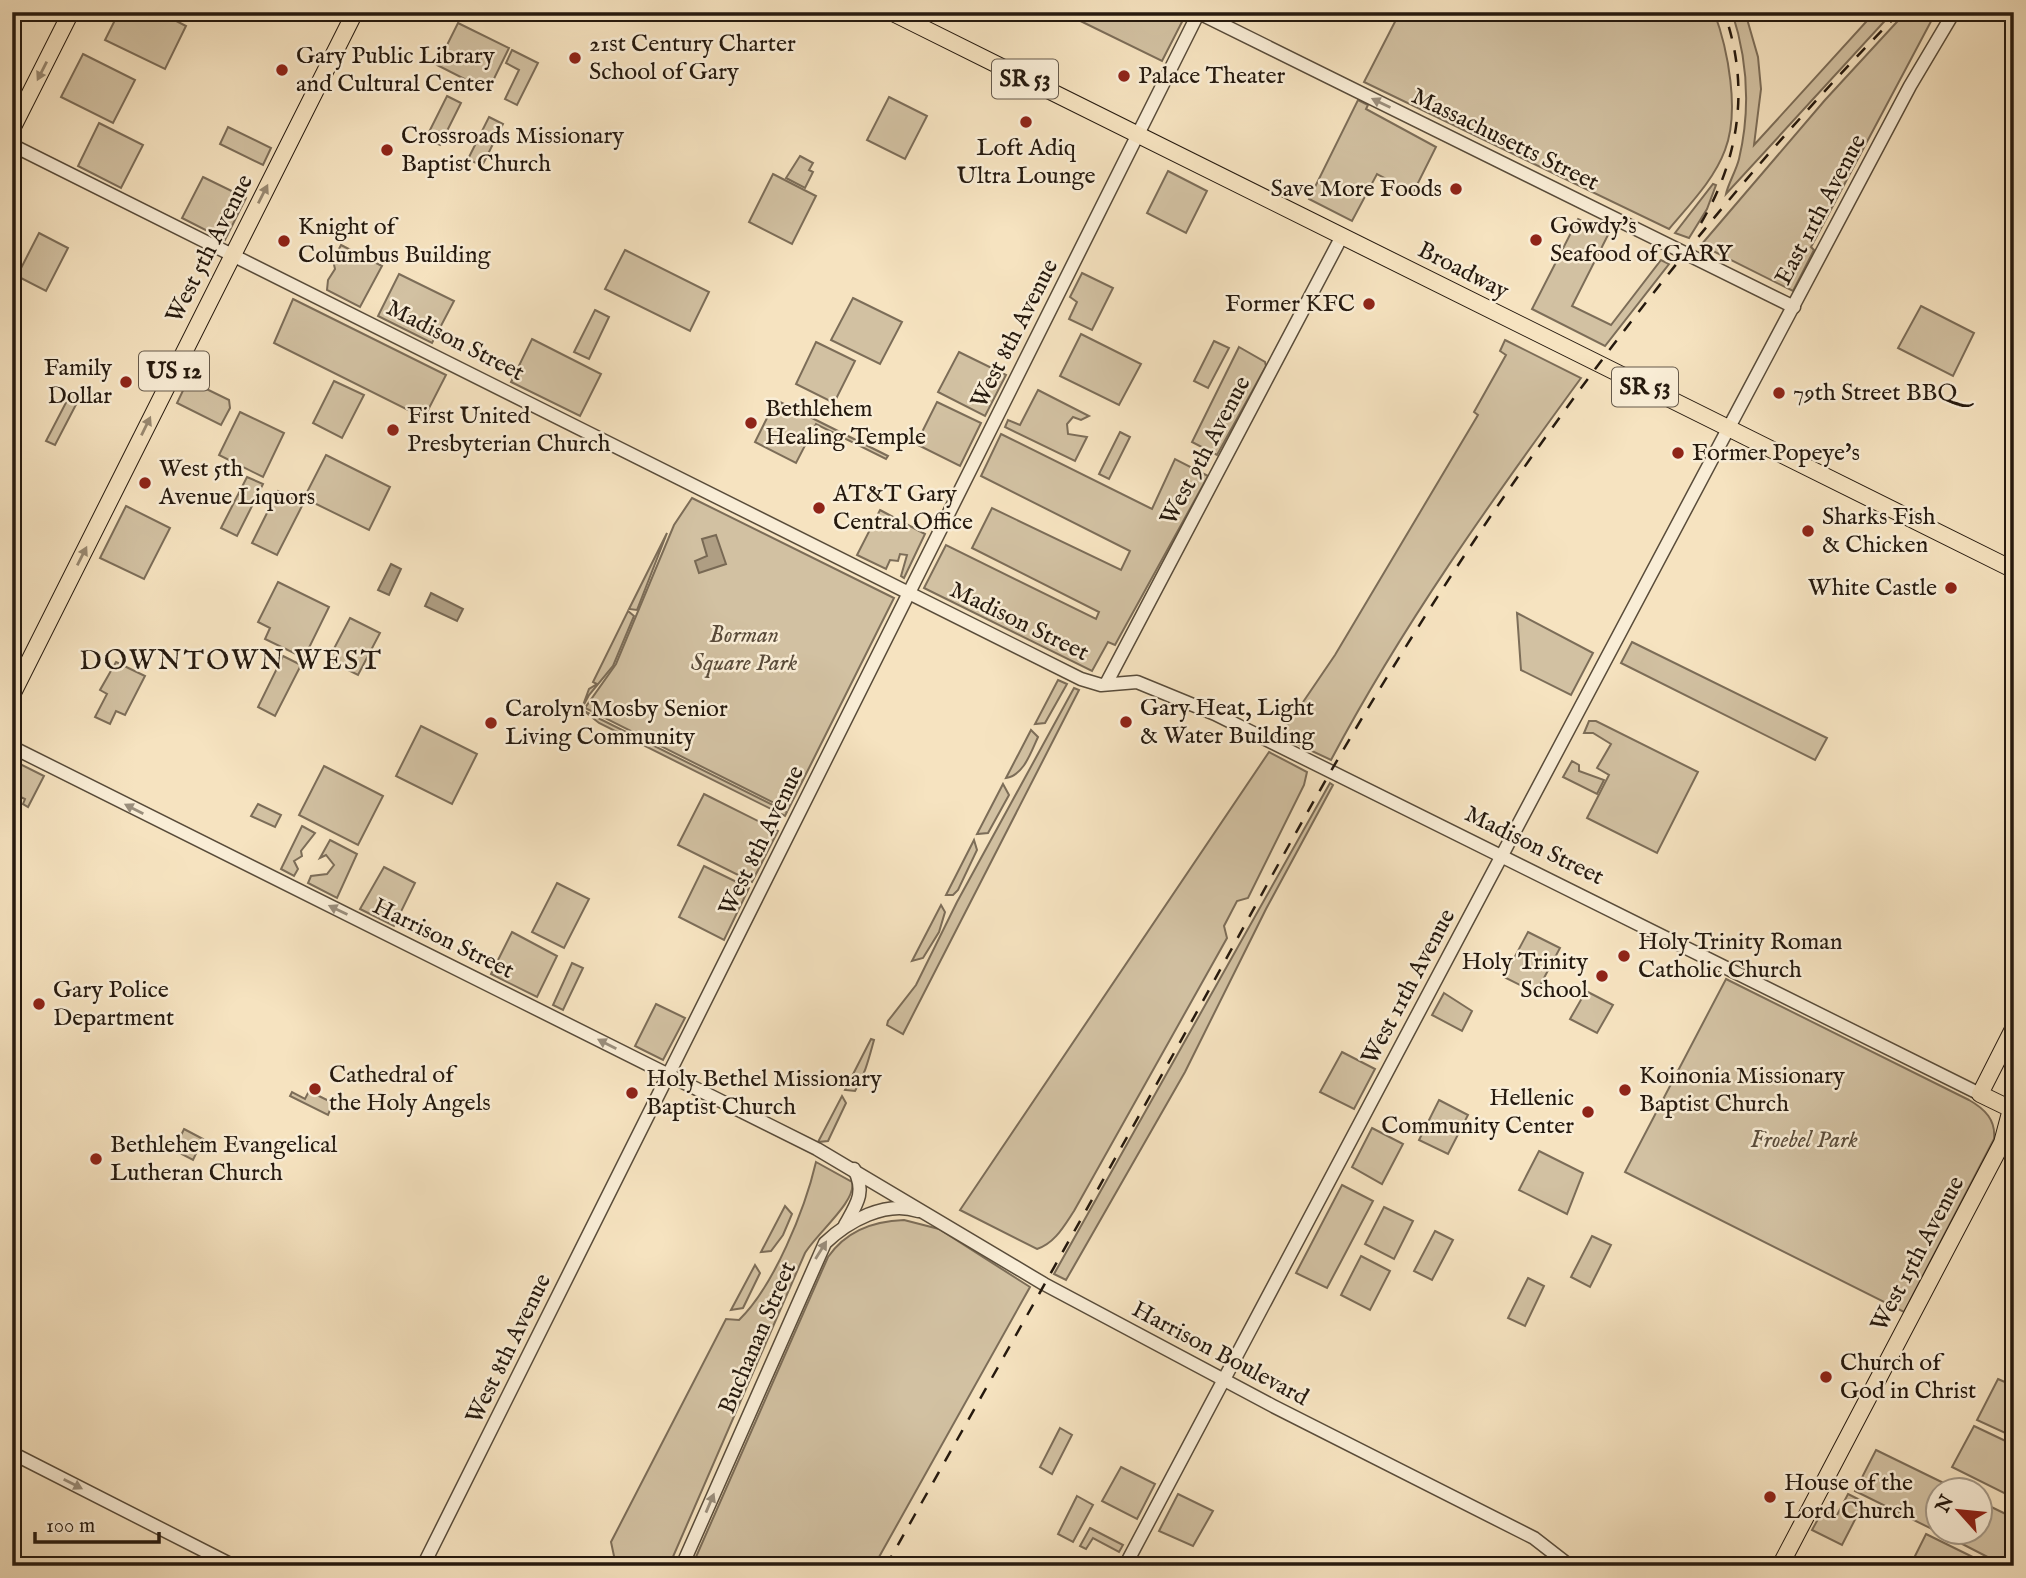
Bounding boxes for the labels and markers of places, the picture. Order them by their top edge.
place label: 21st Century Charter School of Gary [589,29,796,88]
place label: Gary Public Library and Cultural Center [296,41,495,100]
marker: 21st Century Charter School of Gary [567,50,583,66]
place label: Palace Theater [1138,61,1286,92]
marker: Gary Public Library and Cultural Center [274,62,290,78]
marker: Palace Theater [1116,68,1132,84]
marker: Loft Adiq Ultra Lounge [1018,114,1034,130]
place label: Crossroads Missionary Baptist Church [401,121,624,180]
place label: Loft Adiq Ultra Lounge [956,133,1096,192]
marker: Crossroads Missionary Baptist Church [379,142,395,158]
place label: Save More Foods [1270,174,1442,205]
marker: Save More Foods [1448,181,1464,197]
place label: Gowdy's Seafood of GARY [1550,211,1734,270]
place label: Knight of Columbus Building [298,212,491,271]
marker: Gowdy's Seafood of GARY [1528,232,1544,248]
marker: Knight of Columbus Building [276,233,292,249]
place label: Former KFC [1225,289,1355,320]
marker: Former KFC [1361,296,1377,312]
place label: Family Dollar [44,353,112,412]
marker: Family Dollar [118,374,134,390]
place label: 79th Street BBQ [1793,378,1974,409]
marker: 79th Street BBQ [1771,385,1787,401]
place label: Bethlehem Healing Temple [765,394,926,453]
place label: First United Presbyterian Church [407,401,611,460]
marker: Bethlehem Healing Temple [743,415,759,431]
marker: First United Presbyterian Church [385,422,401,438]
place label: Former Popeye's [1692,438,1860,469]
marker: Former Popeye's [1670,445,1686,461]
place label: West 5th Avenue Liquors [158,454,315,513]
marker: West 5th Avenue Liquors [137,475,153,491]
place label: AT&T Gary Central Office [832,479,973,538]
marker: AT&T Gary Central Office [811,500,827,516]
place label: Sharks Fish & Chicken [1822,502,1936,561]
marker: Sharks Fish & Chicken [1800,523,1816,539]
place label: White Castle [1808,573,1937,604]
marker: White Castle [1943,580,1959,596]
place label: Gary Heat, Light & Water Building [1140,693,1316,752]
place label: Carolyn Mosby Senior Living Community [505,694,728,753]
marker: Gary Heat, Light & Water Building [1118,714,1134,730]
marker: Carolyn Mosby Senior Living Community [483,715,499,731]
place label: Holy Trinity Roman Catholic Church [1638,927,1843,986]
place label: Holy Trinity School [1462,947,1588,1006]
marker: Holy Trinity Roman Catholic Church [1616,948,1632,964]
marker: Holy Trinity School [1594,968,1610,984]
place label: Gary Police Department [53,975,174,1034]
marker: Gary Police Department [31,996,47,1012]
place label: Cathedral of the Holy Angels [329,1060,491,1119]
place label: Koinonia Missionary Baptist Church [1639,1061,1845,1120]
place label: Holy Bethel Missionary Baptist Church [646,1064,882,1123]
marker: Cathedral of the Holy Angels [307,1081,323,1097]
marker: Koinonia Missionary Baptist Church [1617,1082,1633,1098]
place label: Hellenic Community Center [1381,1083,1574,1142]
marker: Holy Bethel Missionary Baptist Church [624,1085,640,1101]
marker: Hellenic Community Center [1580,1104,1596,1120]
place label: Bethlehem Evangelical Lutheran Church [110,1130,338,1189]
marker: Bethlehem Evangelical Lutheran Church [88,1151,104,1167]
place label: Church of God in Christ [1840,1348,1976,1407]
marker: Church of God in Christ [1818,1369,1834,1385]
place label: House of the Lord Church [1784,1468,1915,1527]
marker: House of the Lord Church [1762,1489,1778,1505]

